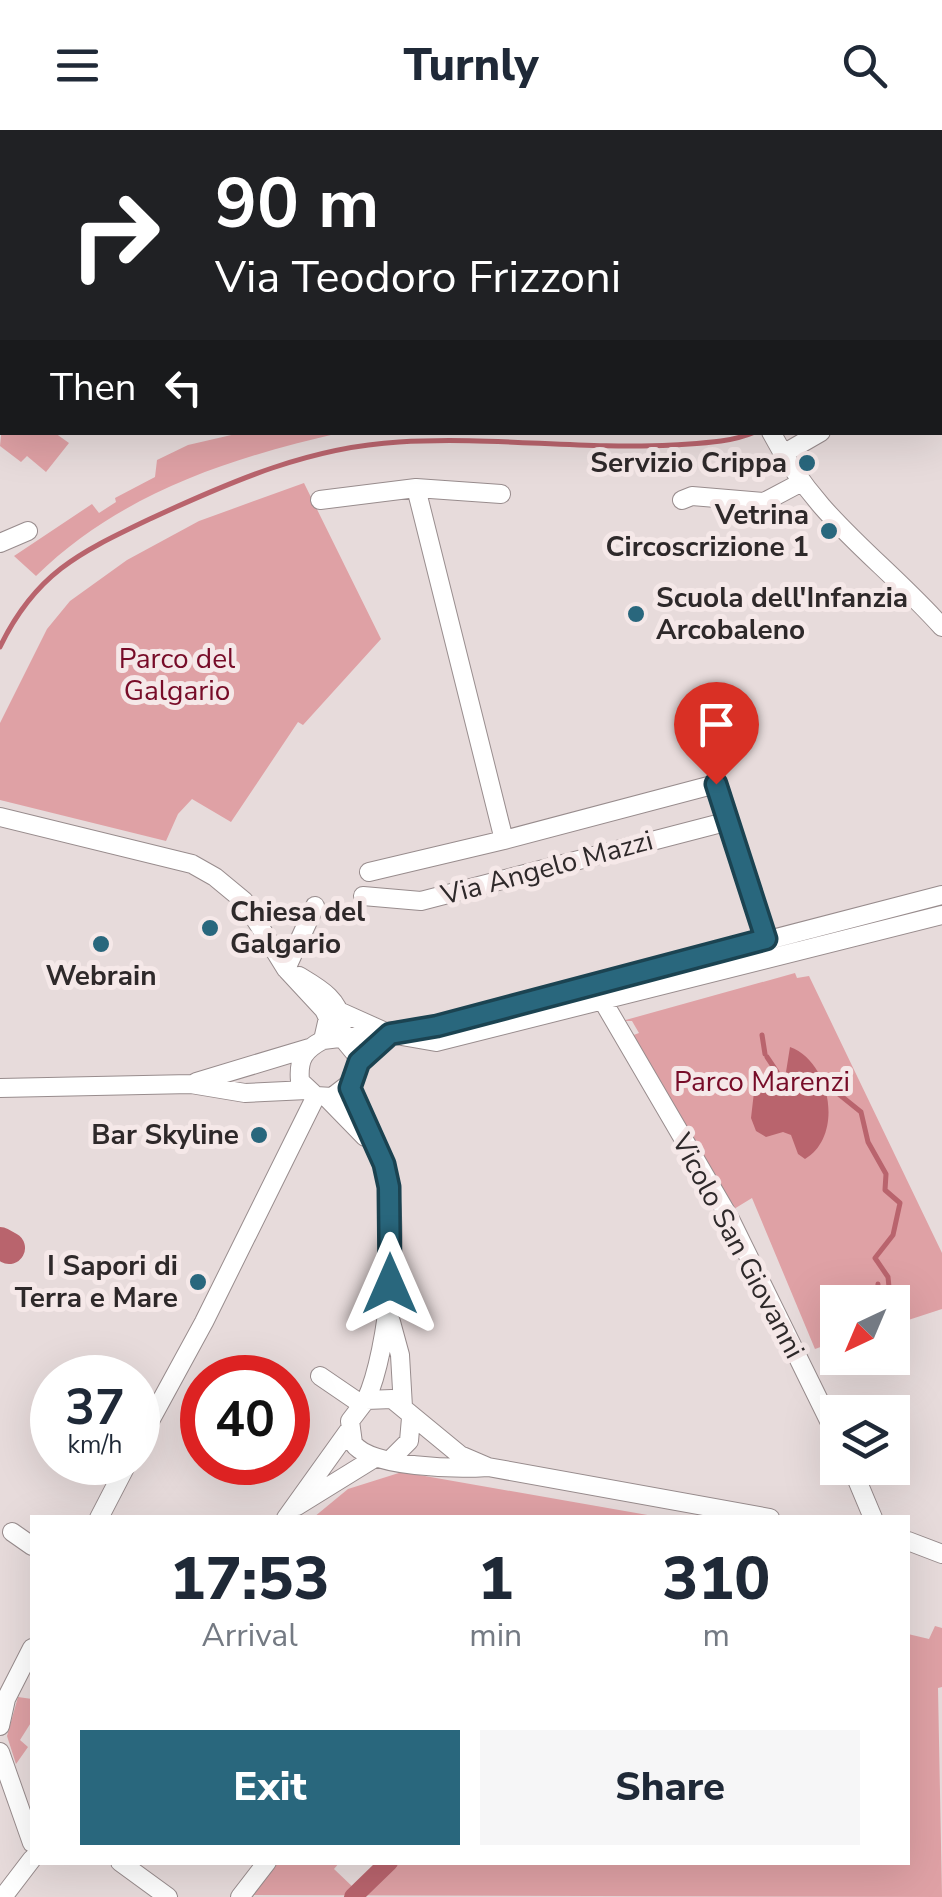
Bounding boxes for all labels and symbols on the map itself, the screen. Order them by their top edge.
place label: Servizio Crippa [590,444,787,482]
marker: Servizio Crippa [796,452,818,474]
place label: Vetrina Circoscrizione 1 [606,496,809,566]
marker: Vetrina Circoscrizione 1 [818,520,840,542]
place label: Scuola dell'Infanzia Arcobaleno [656,579,908,649]
marker: Scuola dell'Infanzia Arcobaleno [625,603,647,625]
park label: Parco del Galgario [119,640,236,710]
pin [674,682,759,785]
street label: Via Angelo Mazzi [436,821,657,915]
place label: Chiesa del Galgario [230,893,365,963]
marker: Chiesa del Galgario [199,917,221,939]
marker: Webrain [90,933,112,955]
place label: Webrain [45,957,157,995]
park label: Parco Marenzi [674,1063,850,1101]
place label: Bar Skyline [91,1116,239,1154]
marker: Bar Skyline [248,1124,270,1146]
street label: Vicolo San Giovanni [662,1126,813,1365]
position arrow [338,1232,442,1336]
place label: I Sapori di Terra e Mare [15,1247,178,1317]
marker: I Sapori di Terra e Mare [187,1271,209,1293]
north arrow [820,1285,910,1375]
speed limit sign: 40 [180,1355,310,1485]

